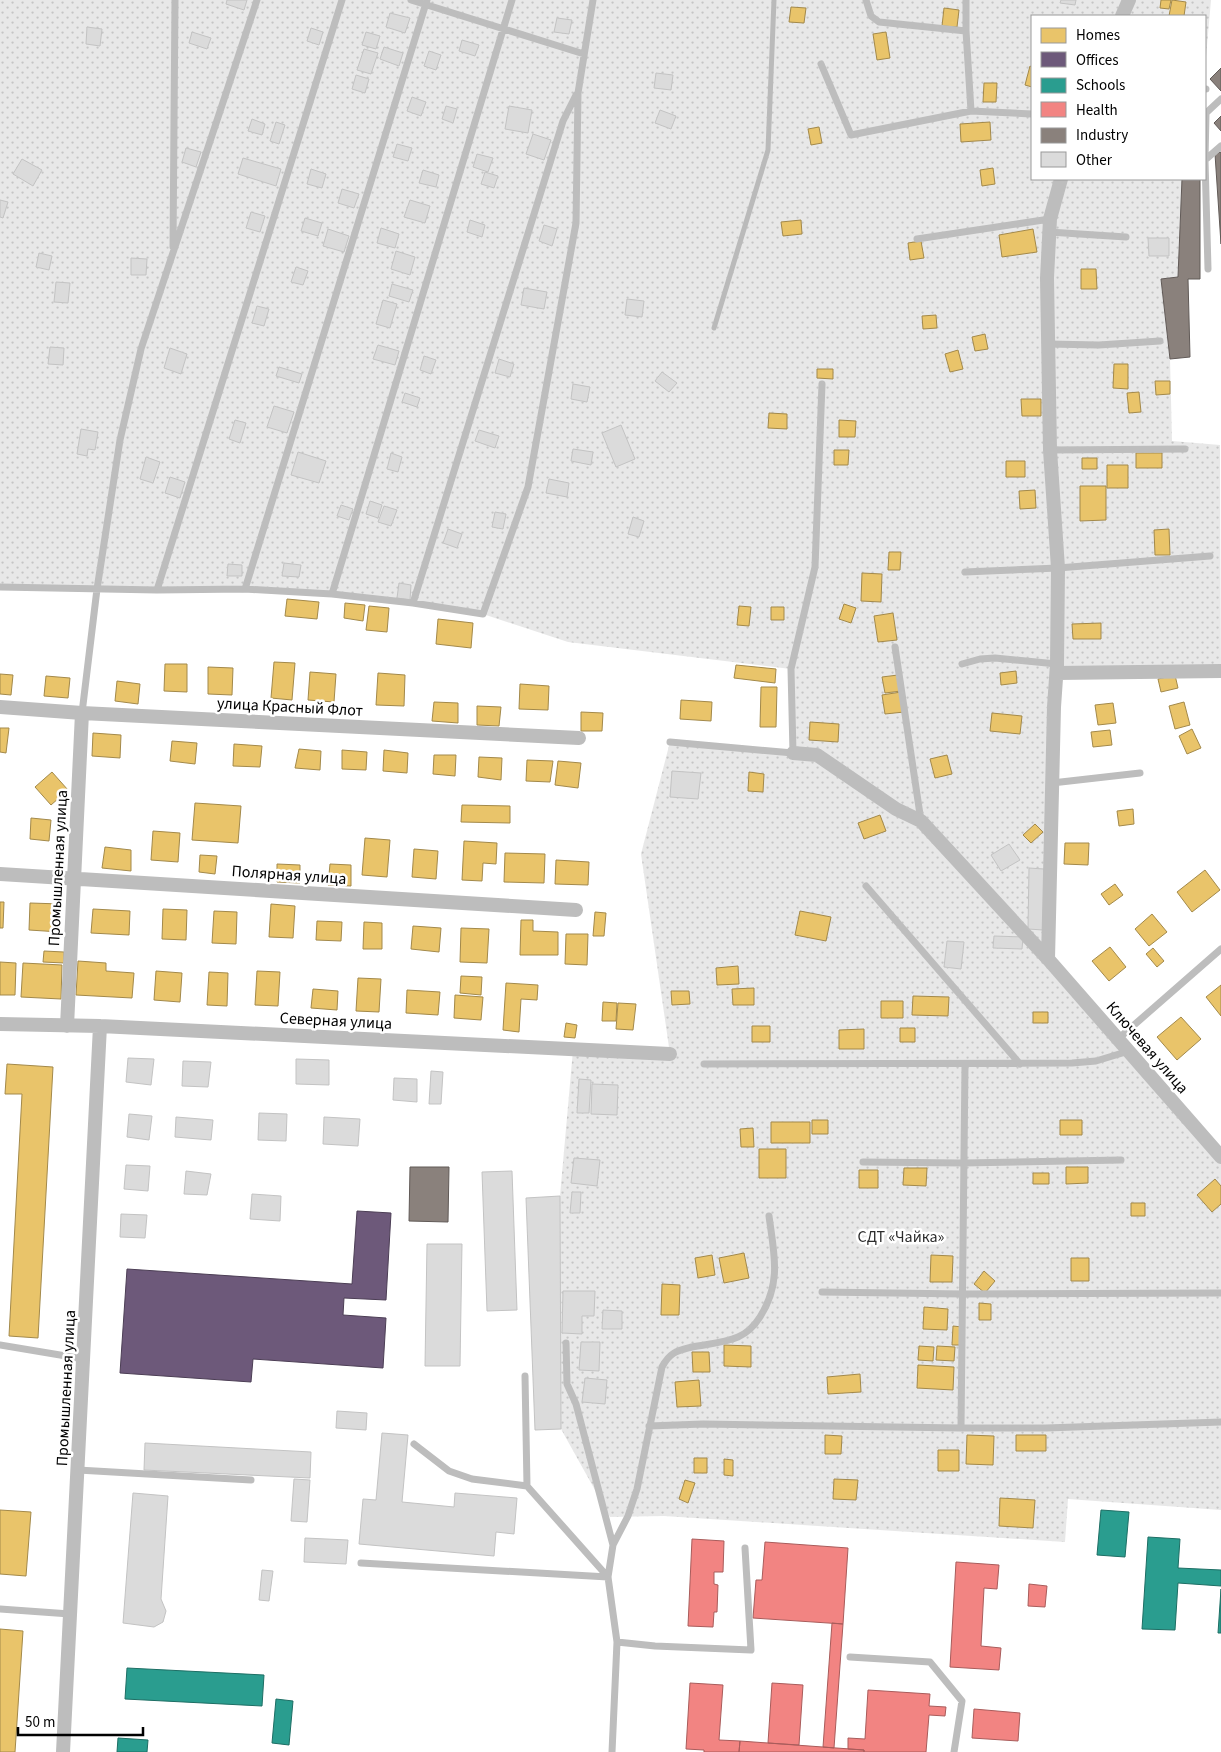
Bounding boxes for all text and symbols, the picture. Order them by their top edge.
legend [1031,15,1206,180]
text: Homes [1076,25,1120,46]
text: Offices [1076,50,1119,71]
text: Schools [1076,75,1125,96]
text: Health [1076,100,1118,121]
text: Industry [1076,125,1128,146]
text: Other [1076,150,1113,171]
street label: улица Красный Флот [216,692,364,722]
street label: Промышленная улица [43,789,73,947]
street label: Полярная улица [231,860,347,890]
street label: Ключевая улица [1101,997,1193,1098]
street label: Северная улица [279,1007,393,1035]
park label: СДТ «Чайка» [858,1226,945,1248]
street label: Промышленная улица [51,1309,81,1467]
scale bar [18,1704,142,1736]
text: 50 m [25,1712,55,1733]

